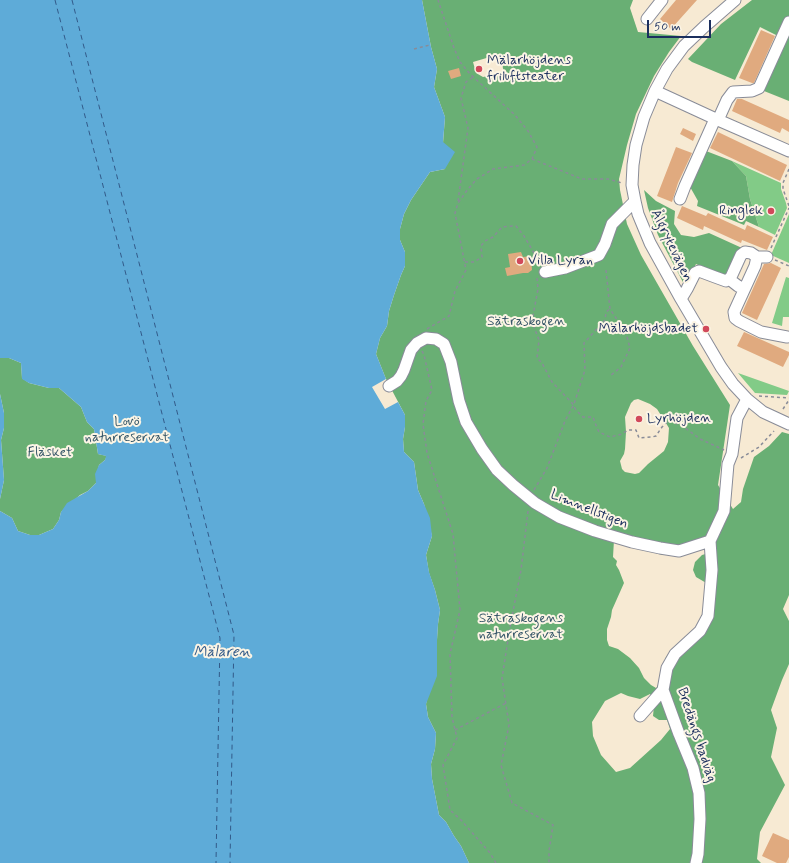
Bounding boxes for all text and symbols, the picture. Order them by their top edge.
scale bar [649,12,713,38]
text: 50 m [654,19,681,35]
place label: Mälarhöjdens friluftsteater [487,53,571,86]
marker: Mälarhöjdens friluftsteater [474,64,484,74]
place label: Ringlek [719,203,763,219]
marker: Ringlek [766,206,776,216]
street label: Ålgrytevägen [646,207,696,285]
place label: Villa Lyran [528,253,593,269]
marker: Villa Lyran [515,256,525,266]
park label: Sätraskogen [487,314,565,330]
place label: Mälarhöjdsbadet [598,321,698,337]
marker: Mälarhöjdsbadet [701,324,711,334]
place label: Lyrhöjden [647,411,711,427]
park label: Lovö naturreservat [85,414,169,446]
marker: Lyrhöjden [634,414,644,424]
park label: Fläsket [27,445,73,461]
street label: Limnellstigen [548,487,630,533]
park label: Sätraskogens naturreservat [479,611,563,644]
water label: Mälaren [193,644,251,662]
street label: Bredängs badväg [673,686,719,784]

